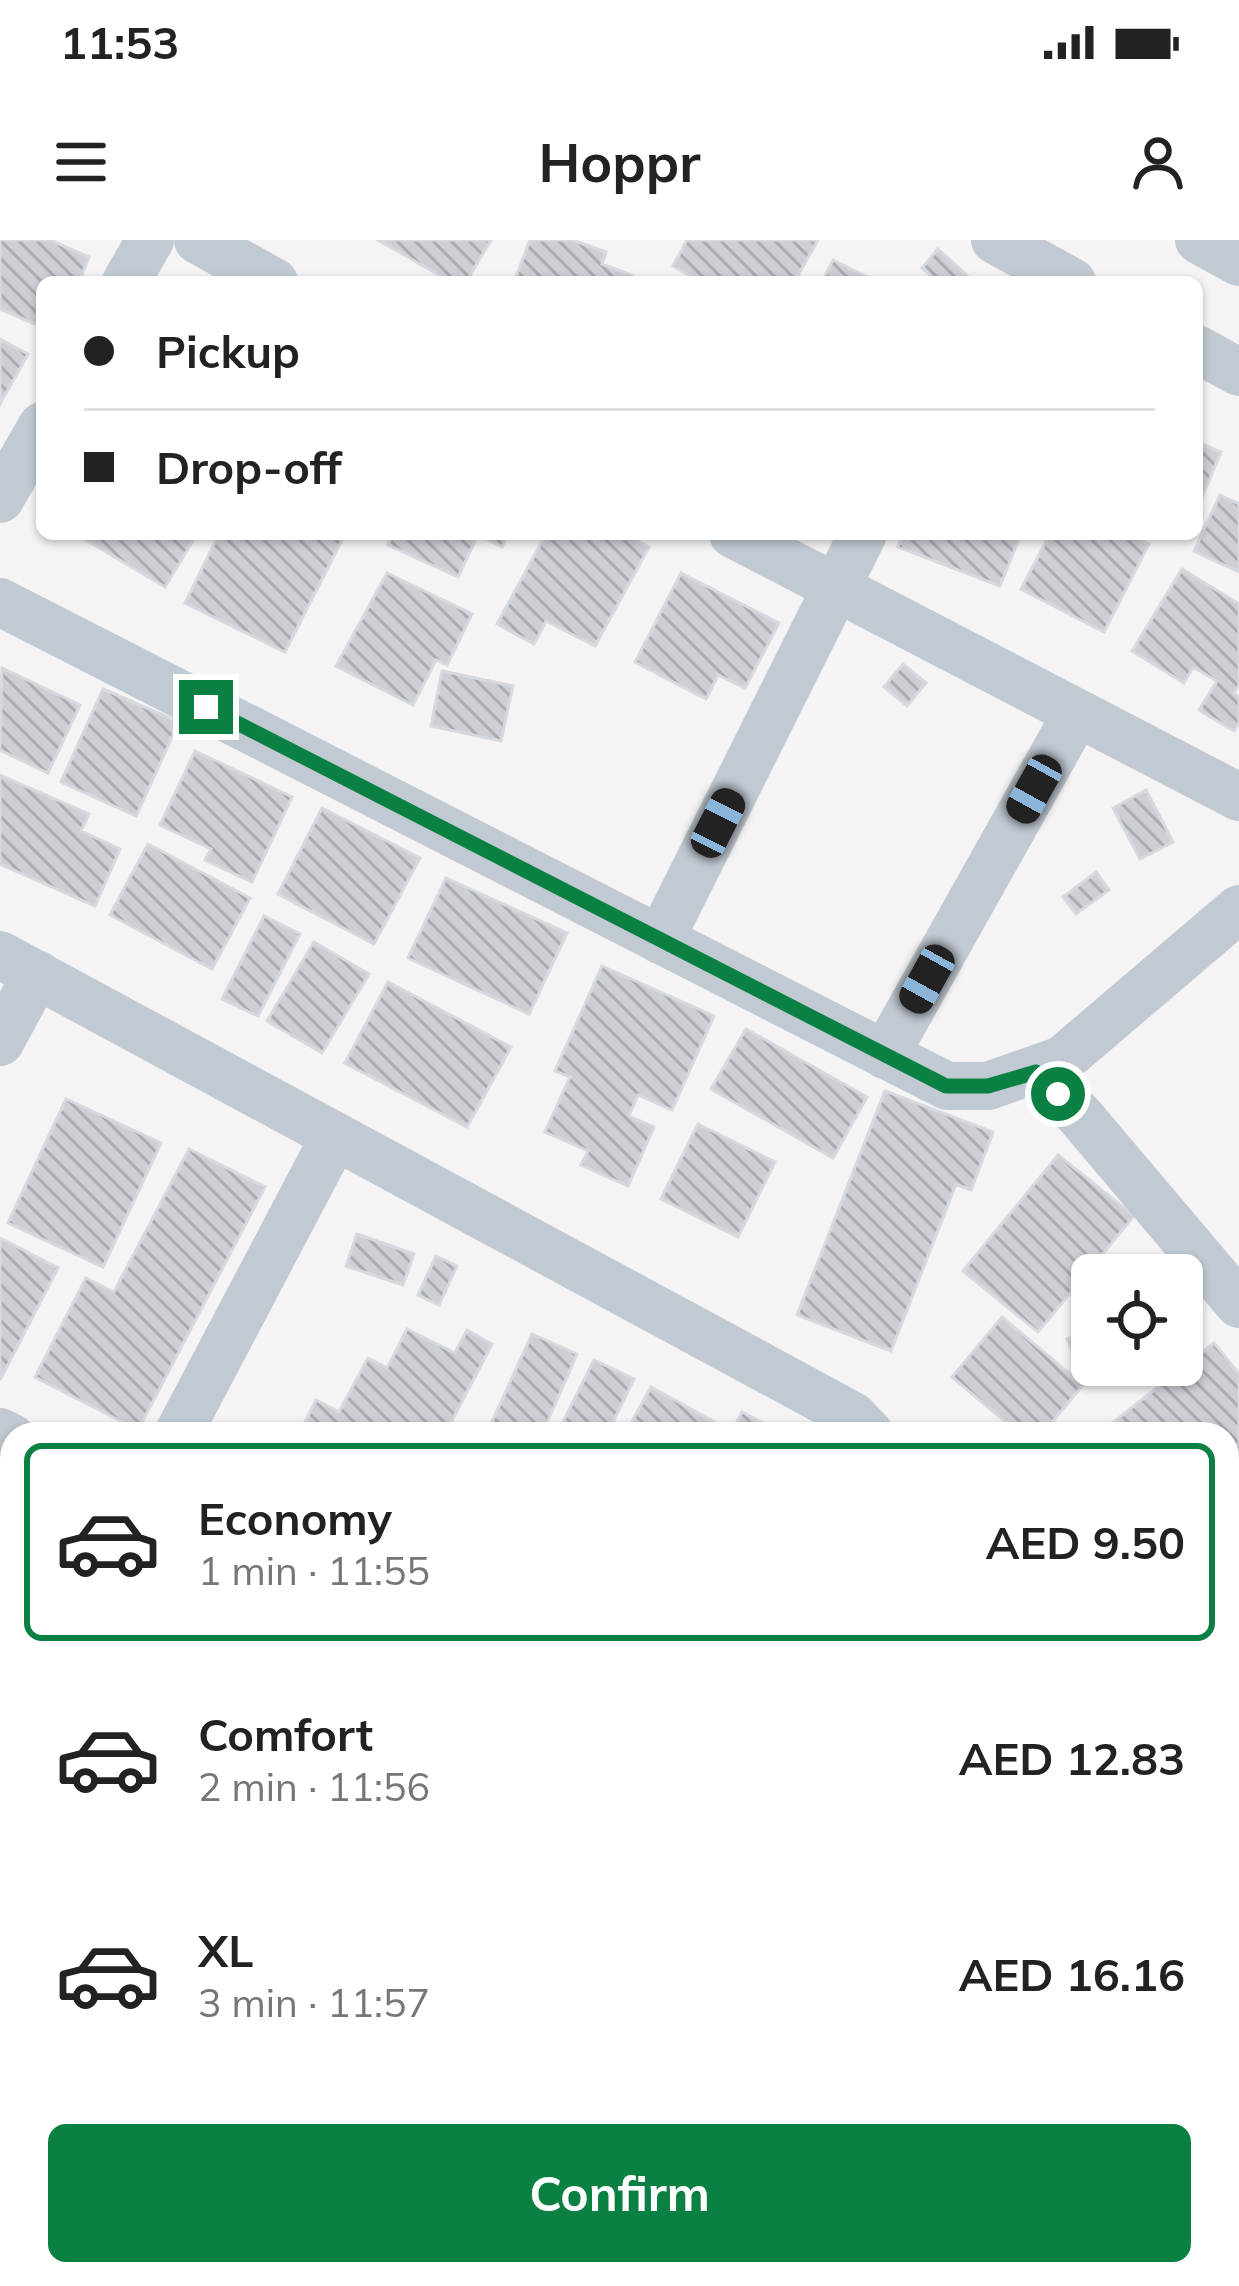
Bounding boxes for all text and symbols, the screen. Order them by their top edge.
text: 11:53 [60,14,179,70]
text: Hoppr [539,128,700,196]
icon: menu [48,129,114,195]
icon: person [1125,129,1191,195]
text: Pickup [156,323,300,379]
text: Drop-off [156,439,342,495]
route end [179,680,233,734]
car [1001,749,1067,829]
car [686,783,750,863]
car [894,939,960,1019]
route start [1031,1067,1085,1121]
map controls [1071,1254,1203,1386]
button: locate [1071,1254,1203,1386]
icon: car [54,1488,162,1596]
text: Economy [198,1490,392,1546]
text: AED 9.50 [986,1514,1185,1570]
text: 1 min · 11:55 [198,1546,430,1595]
icon: car [54,1704,162,1812]
text: Comfort [198,1706,373,1762]
text: AED 12.83 [959,1730,1185,1786]
text: 2 min · 11:56 [198,1762,430,1811]
icon: car [54,1920,162,2028]
text: XL [198,1922,253,1978]
text: AED 16.16 [959,1946,1185,2002]
text: 3 min · 11:57 [198,1978,430,2027]
button: Confirm [48,2124,1191,2262]

